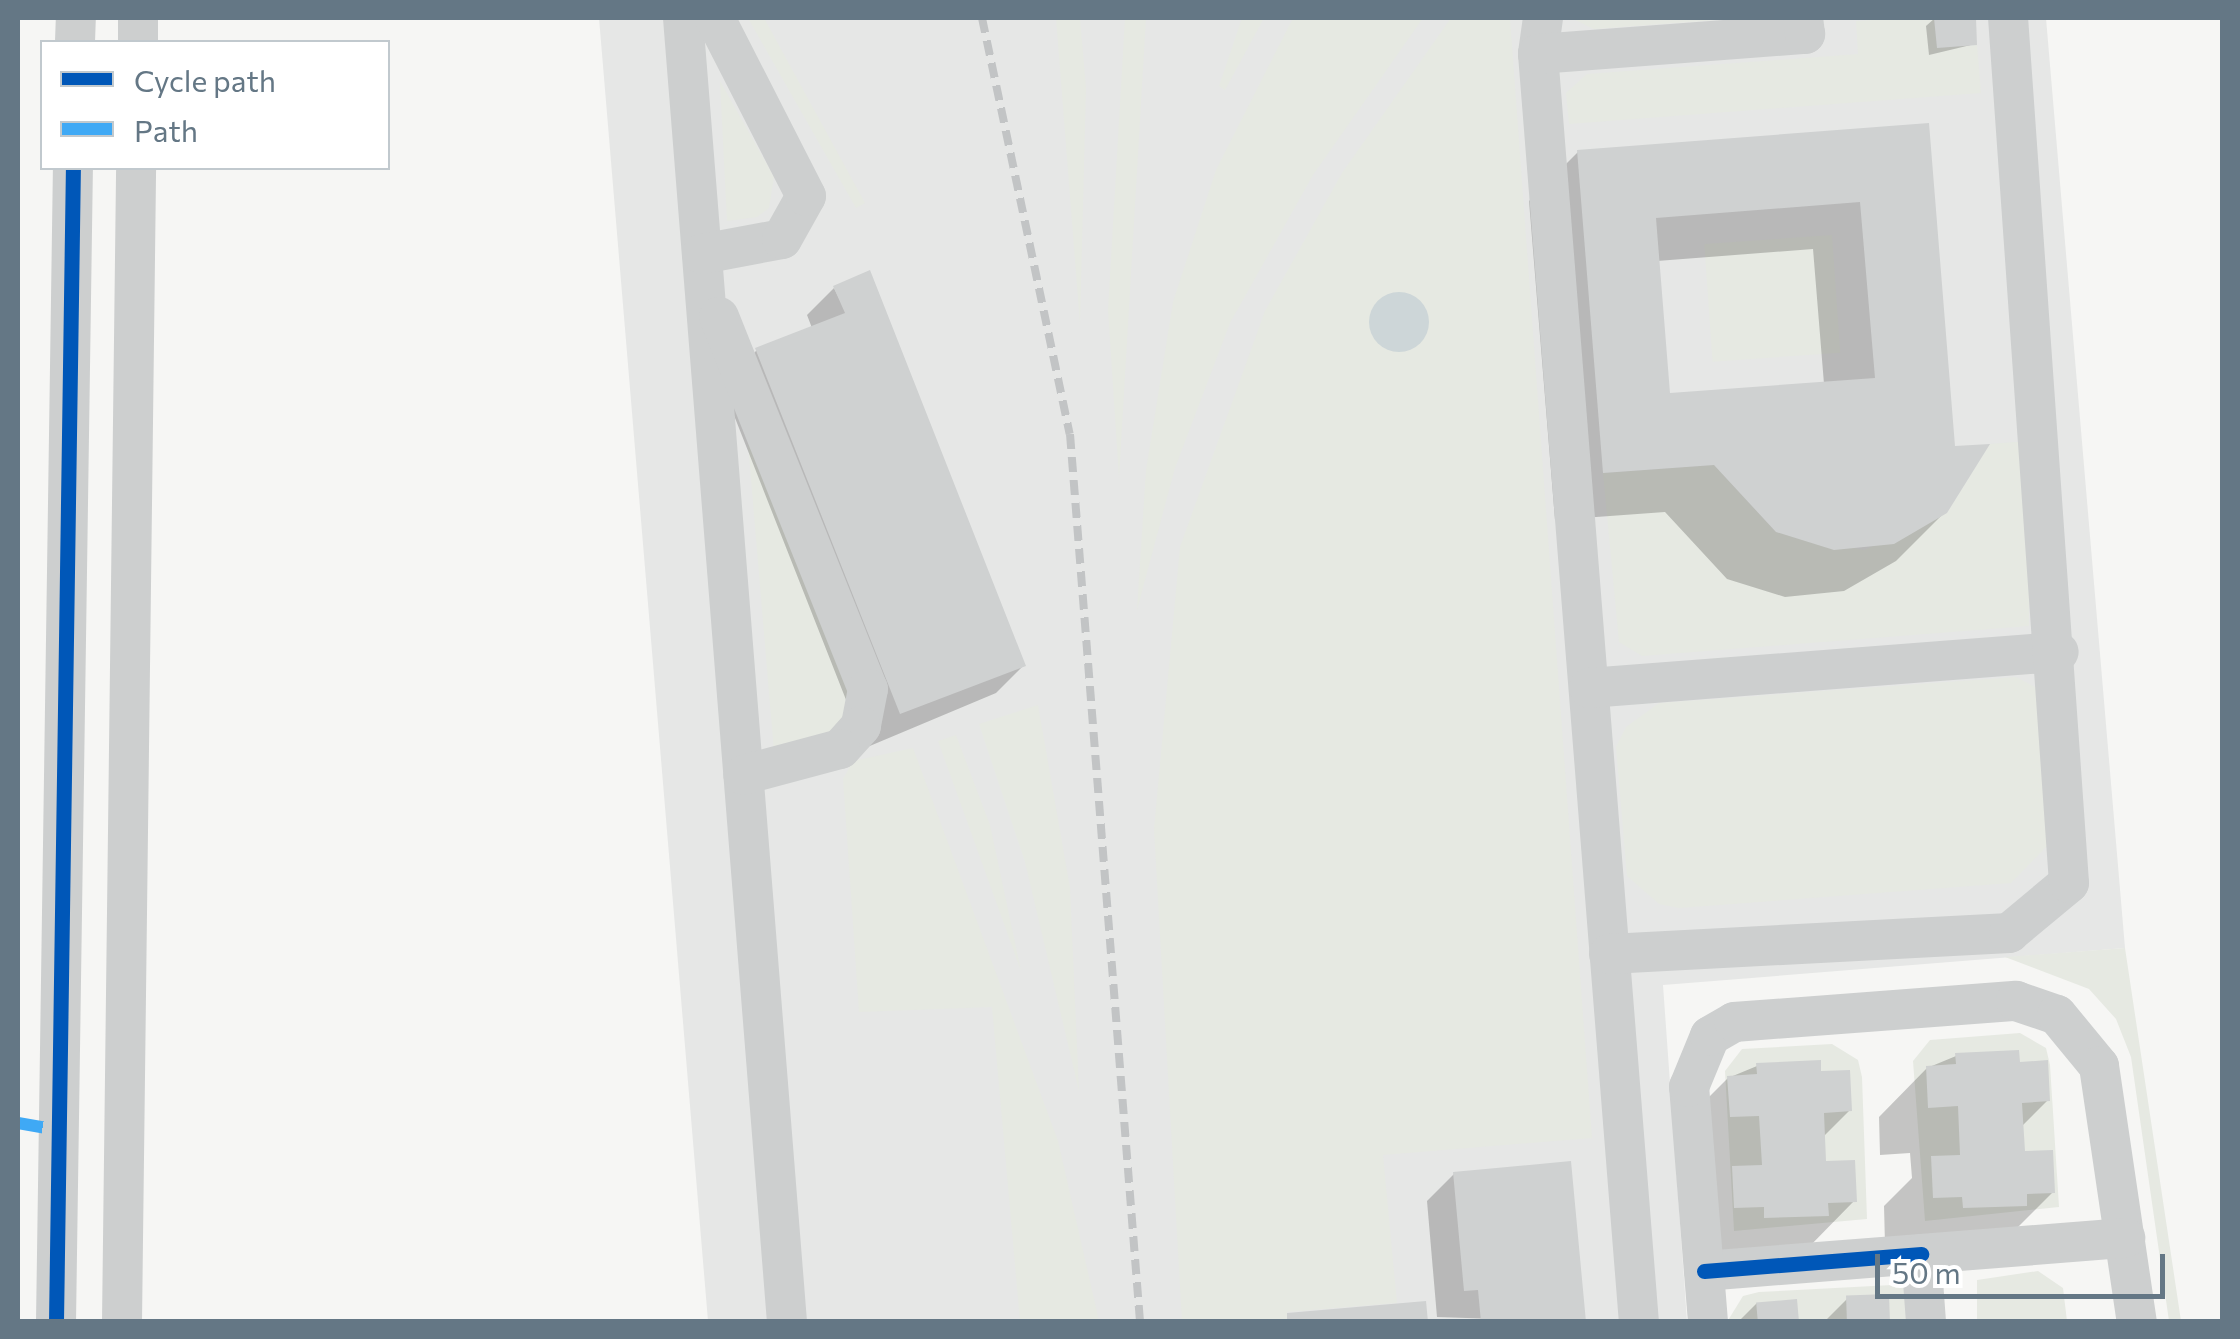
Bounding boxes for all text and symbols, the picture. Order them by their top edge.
legend [40,40,390,170]
text: Cycle path [134,61,276,98]
text: Path [134,111,198,148]
scale bar [1880,1234,2170,1296]
text: 50 m [1892,1253,1961,1290]

